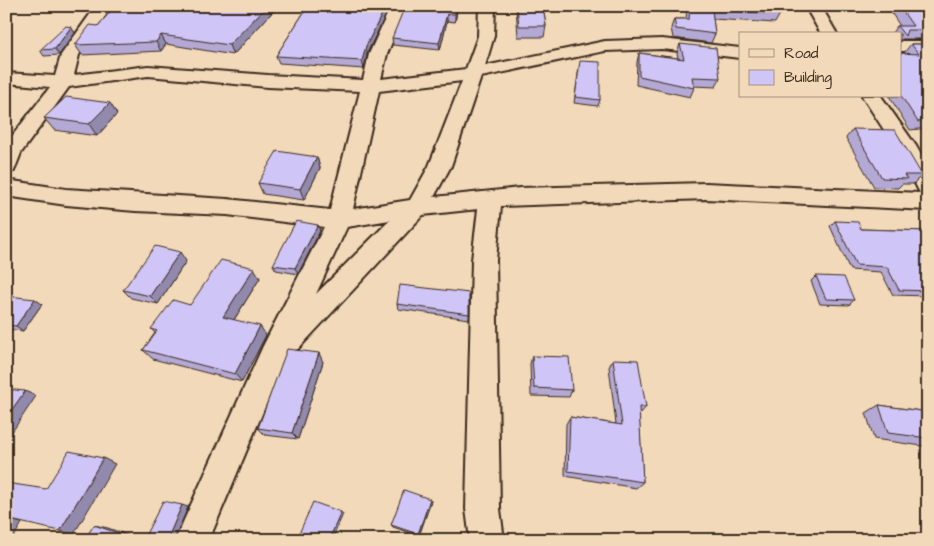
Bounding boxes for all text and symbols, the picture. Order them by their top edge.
legend [739,32,902,98]
text: Road [784,43,819,64]
text: Building [784,67,832,89]

